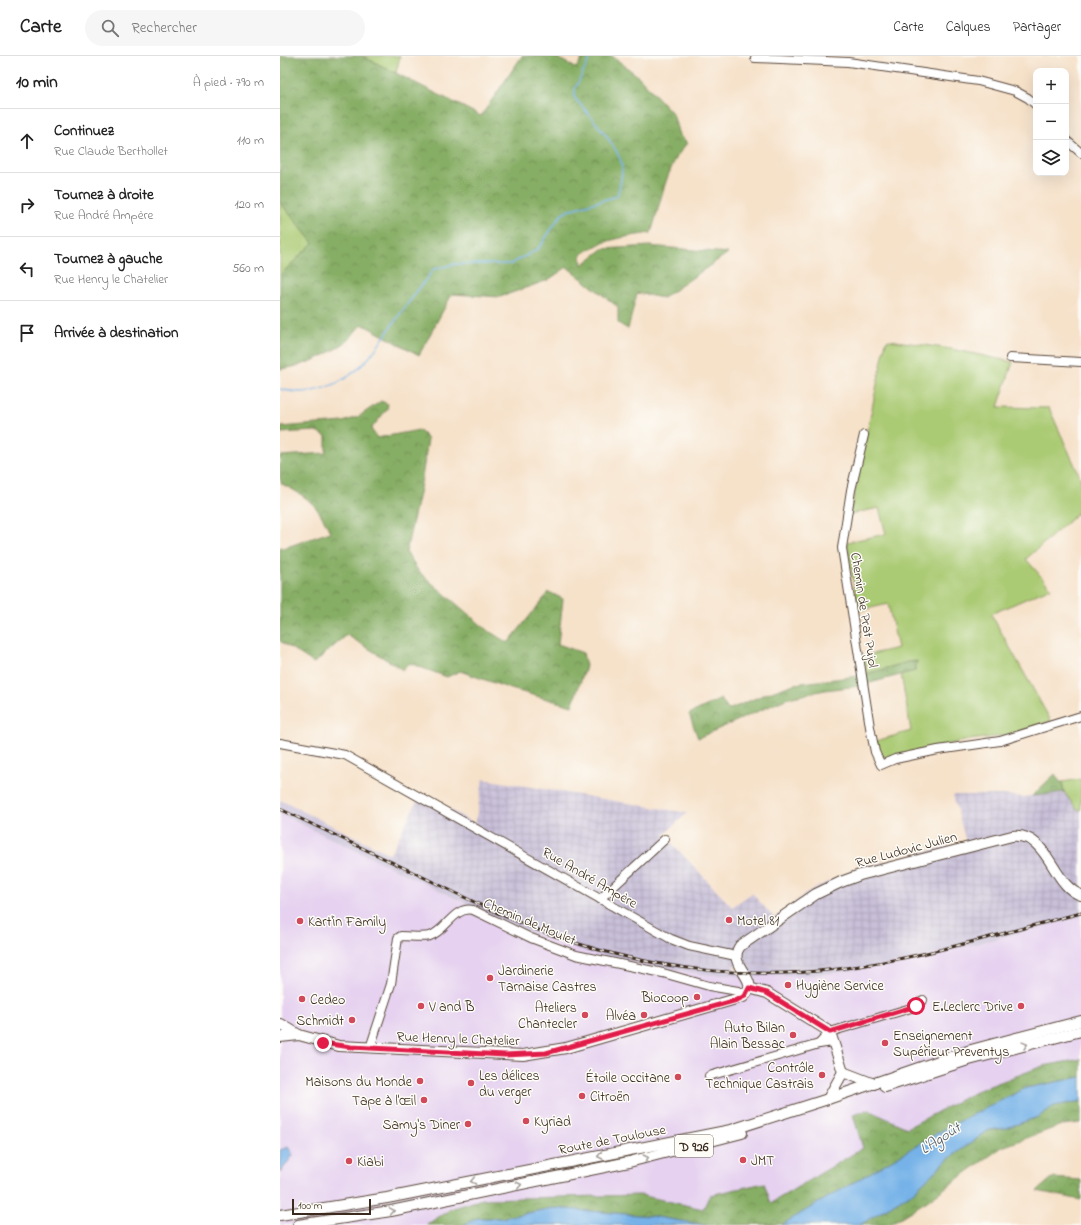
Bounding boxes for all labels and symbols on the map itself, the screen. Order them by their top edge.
street label: Chemin de Prat Pujol [844,551,883,669]
street label: Rue Ludovic Julien [853,827,960,874]
street label: Rue André Ampère [538,842,641,914]
street label: Chemin de Moulet [480,893,579,952]
place label: Motel 81 [737,911,780,932]
place label: Kart'in Family [308,912,386,934]
marker: Motel 81 [724,915,734,925]
marker: Kart'in Family [295,916,305,926]
place label: Jardinerie Tarnaise Castres [498,961,597,998]
marker: Jardinerie Tarnaise Castres [485,973,495,983]
place label: Hygiène Service [796,976,884,998]
marker: Hygiène Service [783,980,793,990]
place label: Biocoop [640,988,689,1009]
place label: Cedeo [310,990,345,1011]
marker: Biocoop [692,992,702,1002]
marker: Cedeo [297,994,307,1004]
place label: V and B [428,997,474,1018]
route start [907,997,925,1015]
place label: E.Leclerc Drive [932,997,1014,1018]
place label: Ateliers Chantecler [518,998,578,1035]
marker: V and B [416,1001,426,1011]
marker: E.Leclerc Drive [1016,1001,1026,1011]
place label: Alvéa [606,1006,636,1027]
marker: Ateliers Chantecler [580,1010,590,1020]
marker: Alvéa [639,1010,649,1020]
place label: Schmidt [296,1011,344,1032]
marker: Schmidt [347,1015,357,1025]
place label: Auto Bilan Alain Bessac [710,1018,786,1055]
place label: Enseignement Supérieur Preventys [893,1026,1009,1064]
street label: Rue Henry le Chatelier [396,1027,520,1053]
marker: Auto Bilan Alain Bessac [788,1030,798,1040]
route end [314,1034,332,1052]
marker: Enseignement Supérieur Preventys [880,1038,890,1048]
one-way arrow [1022,1041,1029,1050]
place label: Contrôle Technique Castrais [705,1058,815,1095]
place label: Les délices du verger [479,1066,540,1104]
place label: Étoile Occitane [585,1068,671,1089]
marker: Contrôle Technique Castrais [817,1070,827,1080]
place label: Maisons du Monde [305,1072,413,1093]
marker: Étoile Occitane [673,1072,683,1082]
marker: Maisons du Monde [415,1076,425,1086]
marker: Les délices du verger [466,1078,476,1088]
place label: Citroën [590,1087,630,1108]
place label: Tape à l'Œil [352,1091,416,1112]
marker: Citroën [577,1091,587,1101]
marker: Tape à l'Œil [419,1095,429,1105]
place label: Kyriad [534,1112,571,1134]
place label: Samy's Diner [382,1115,461,1137]
marker: Kyriad [521,1116,531,1126]
water label: L'Agoût [916,1116,967,1161]
marker: Samy's Diner [463,1119,473,1129]
street label: Route de Toulouse [557,1120,668,1161]
road number: D 926 [675,1135,713,1157]
one-way arrow [597,1151,603,1160]
place label: JMT [751,1151,774,1172]
place label: Kiabi [357,1152,384,1173]
one-way arrow [642,1154,649,1163]
marker: JMT [738,1155,748,1165]
marker: Kiabi [344,1156,354,1166]
one-way arrow [469,1177,476,1185]
one-way arrow [516,1181,522,1190]
scale bar [292,1197,371,1216]
one-way arrow [388,1207,395,1216]

